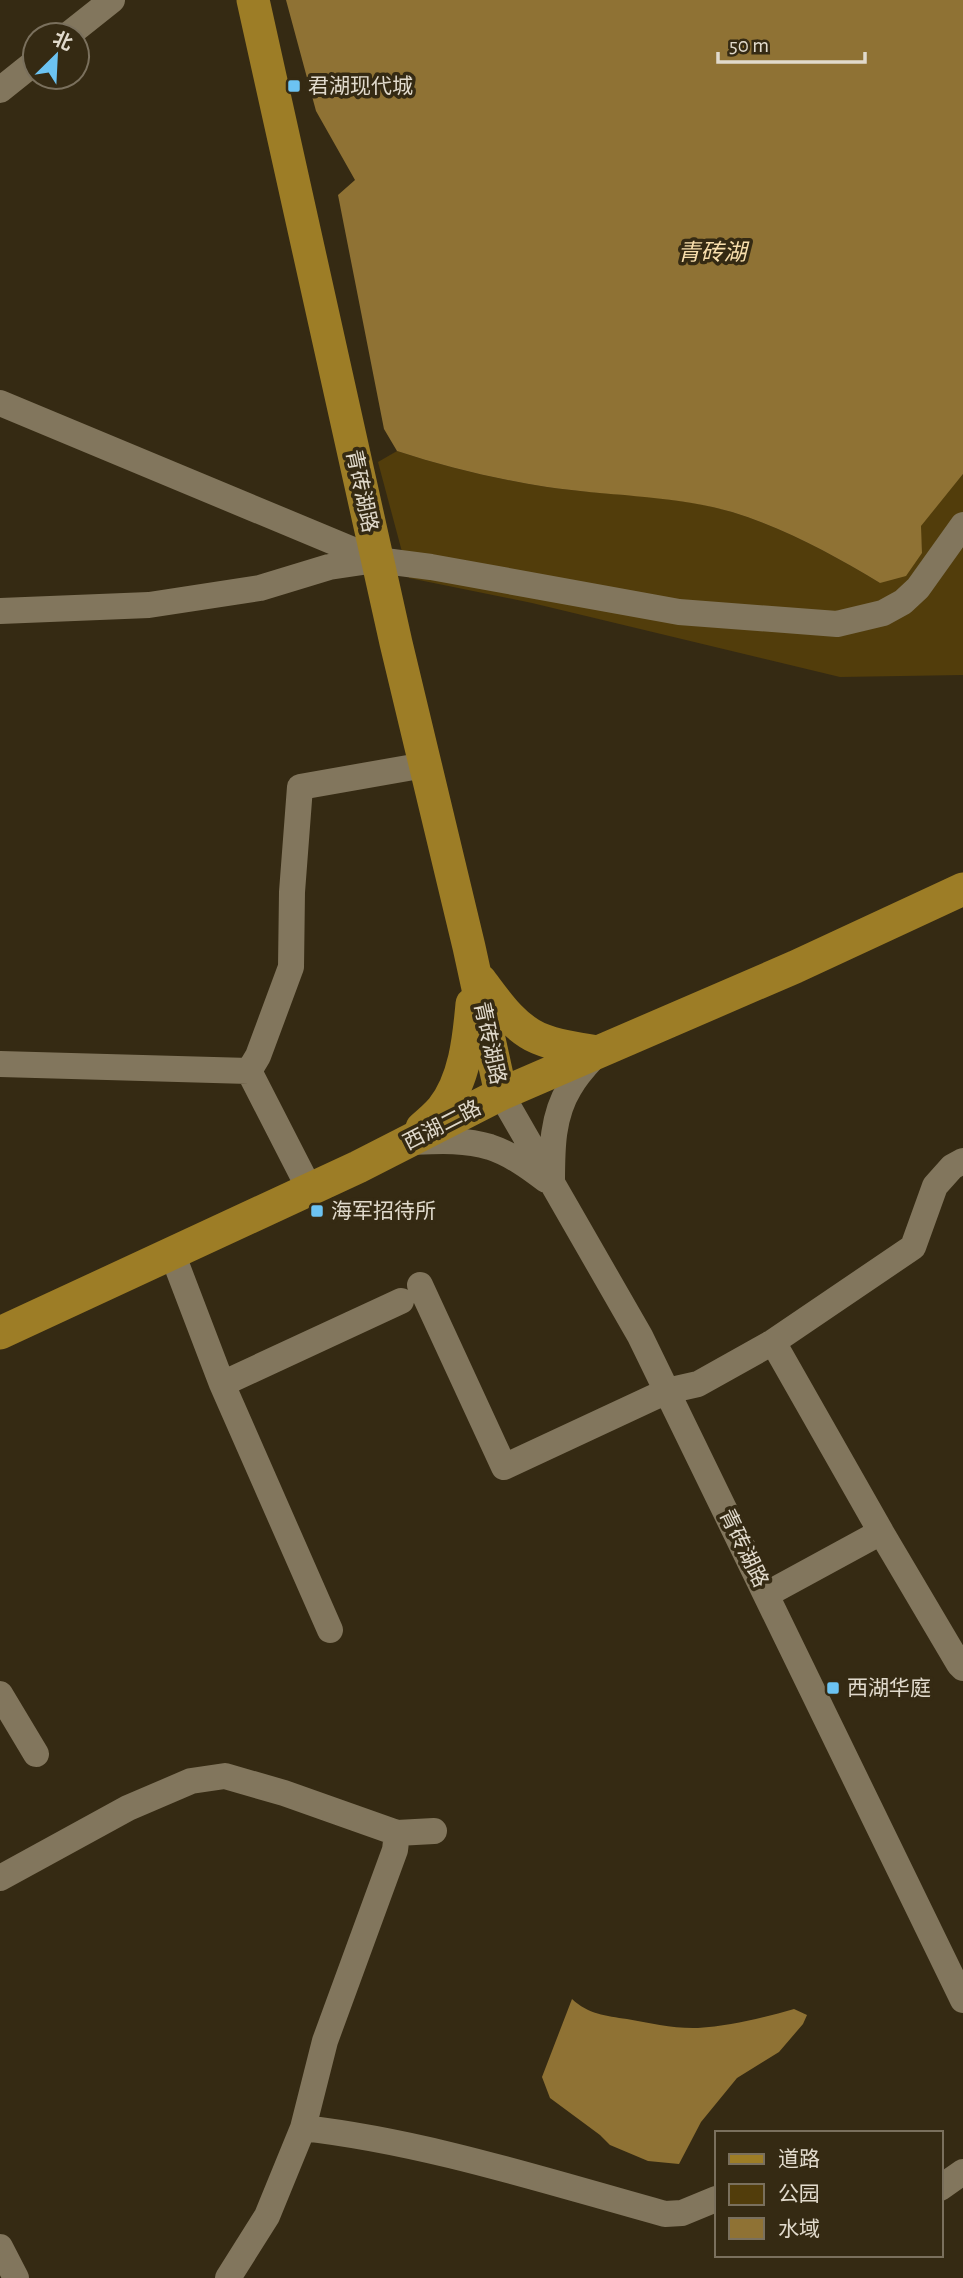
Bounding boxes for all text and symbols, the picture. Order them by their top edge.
north arrow [21,21,91,91]
scale bar [718,21,865,65]
text: 北 [50,28,75,54]
text: 50 m [729,35,769,56]
place label: 君湖现代城 [308,75,413,97]
marker: 君湖现代城 [286,78,302,94]
water label: 青砖湖 [678,240,750,265]
street label: 青砖湖路 [343,448,381,534]
street label: 青砖湖路 [471,1000,509,1086]
street label: 西湖二路 [400,1096,484,1154]
place label: 海军招待所 [331,1200,436,1222]
marker: 海军招待所 [309,1203,325,1219]
street label: 青砖湖路 [716,1505,772,1591]
place label: 西湖华庭 [847,1677,931,1699]
marker: 西湖华庭 [825,1680,841,1696]
legend [715,2131,942,2257]
text: 道路 [778,2148,820,2170]
text: 公园 [778,2183,820,2205]
text: 水域 [778,2218,820,2240]

